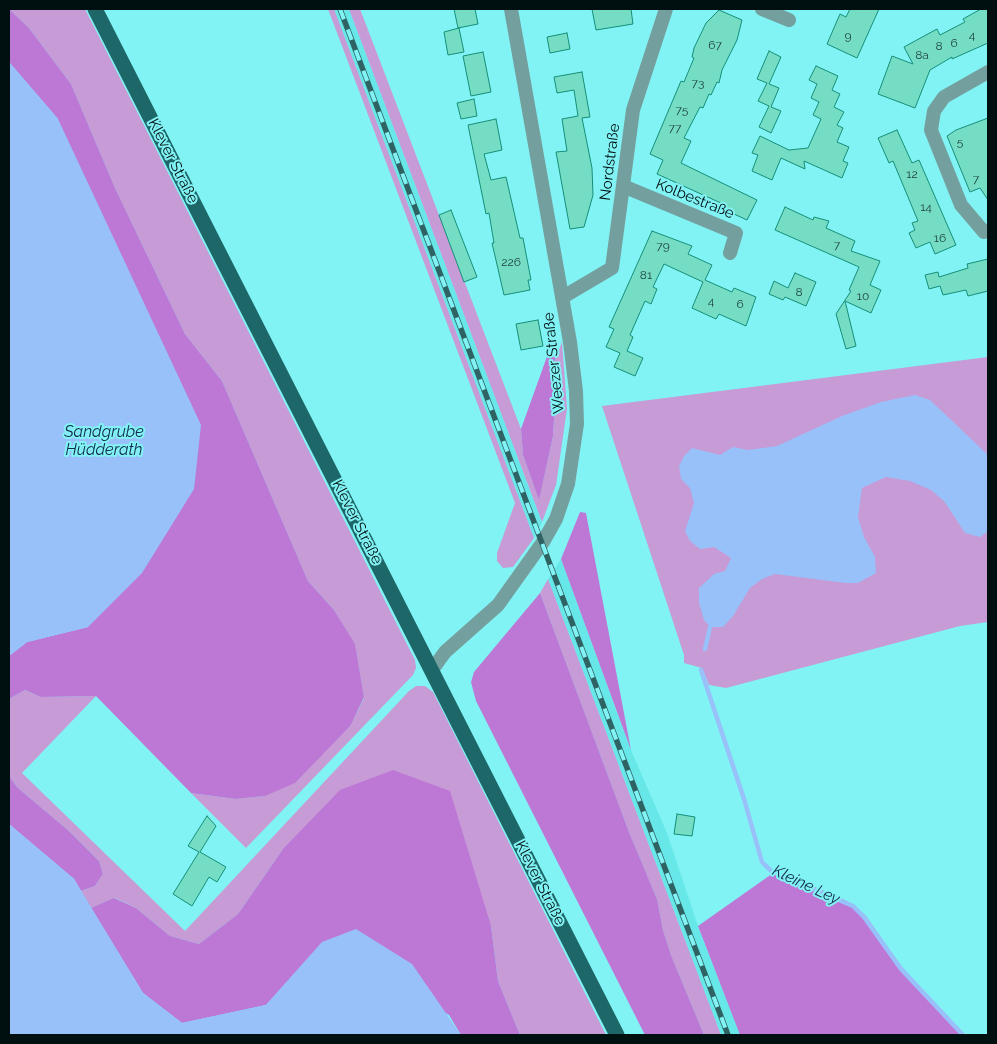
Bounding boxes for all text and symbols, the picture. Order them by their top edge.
house number: 4 [969,28,975,42]
house number: 9 [844,29,852,43]
house number: 6 [950,36,958,50]
house number: 67 [708,38,722,52]
house number: 8 [935,39,943,53]
house number: 8a [915,48,929,62]
house number: 73 [692,76,704,90]
house number: 75 [676,103,688,117]
street label: Klever Straße [144,116,202,206]
house number: 77 [669,121,681,135]
street label: Nordstraße [596,122,624,202]
house number: 5 [957,135,963,149]
house number: 12 [906,167,918,181]
house number: 7 [973,172,979,186]
street label: Kolbestraße [653,175,737,223]
house number: 14 [920,200,932,214]
house number: 16 [934,231,946,245]
house number: 7 [834,238,840,252]
house number: 79 [656,239,670,253]
house number: 226 [501,255,521,269]
house number: 81 [640,268,652,282]
house number: 8 [795,285,803,299]
house number: 10 [857,289,869,303]
house number: 4 [708,294,714,308]
house number: 6 [736,297,744,311]
street label: Weezer Straße [540,311,568,415]
water label: Sandgrube Hüdderath [64,422,144,460]
street label: Klever Straße [328,477,386,567]
street label: Klever Straße [511,838,569,928]
water label: Kleine Ley [769,861,843,909]

